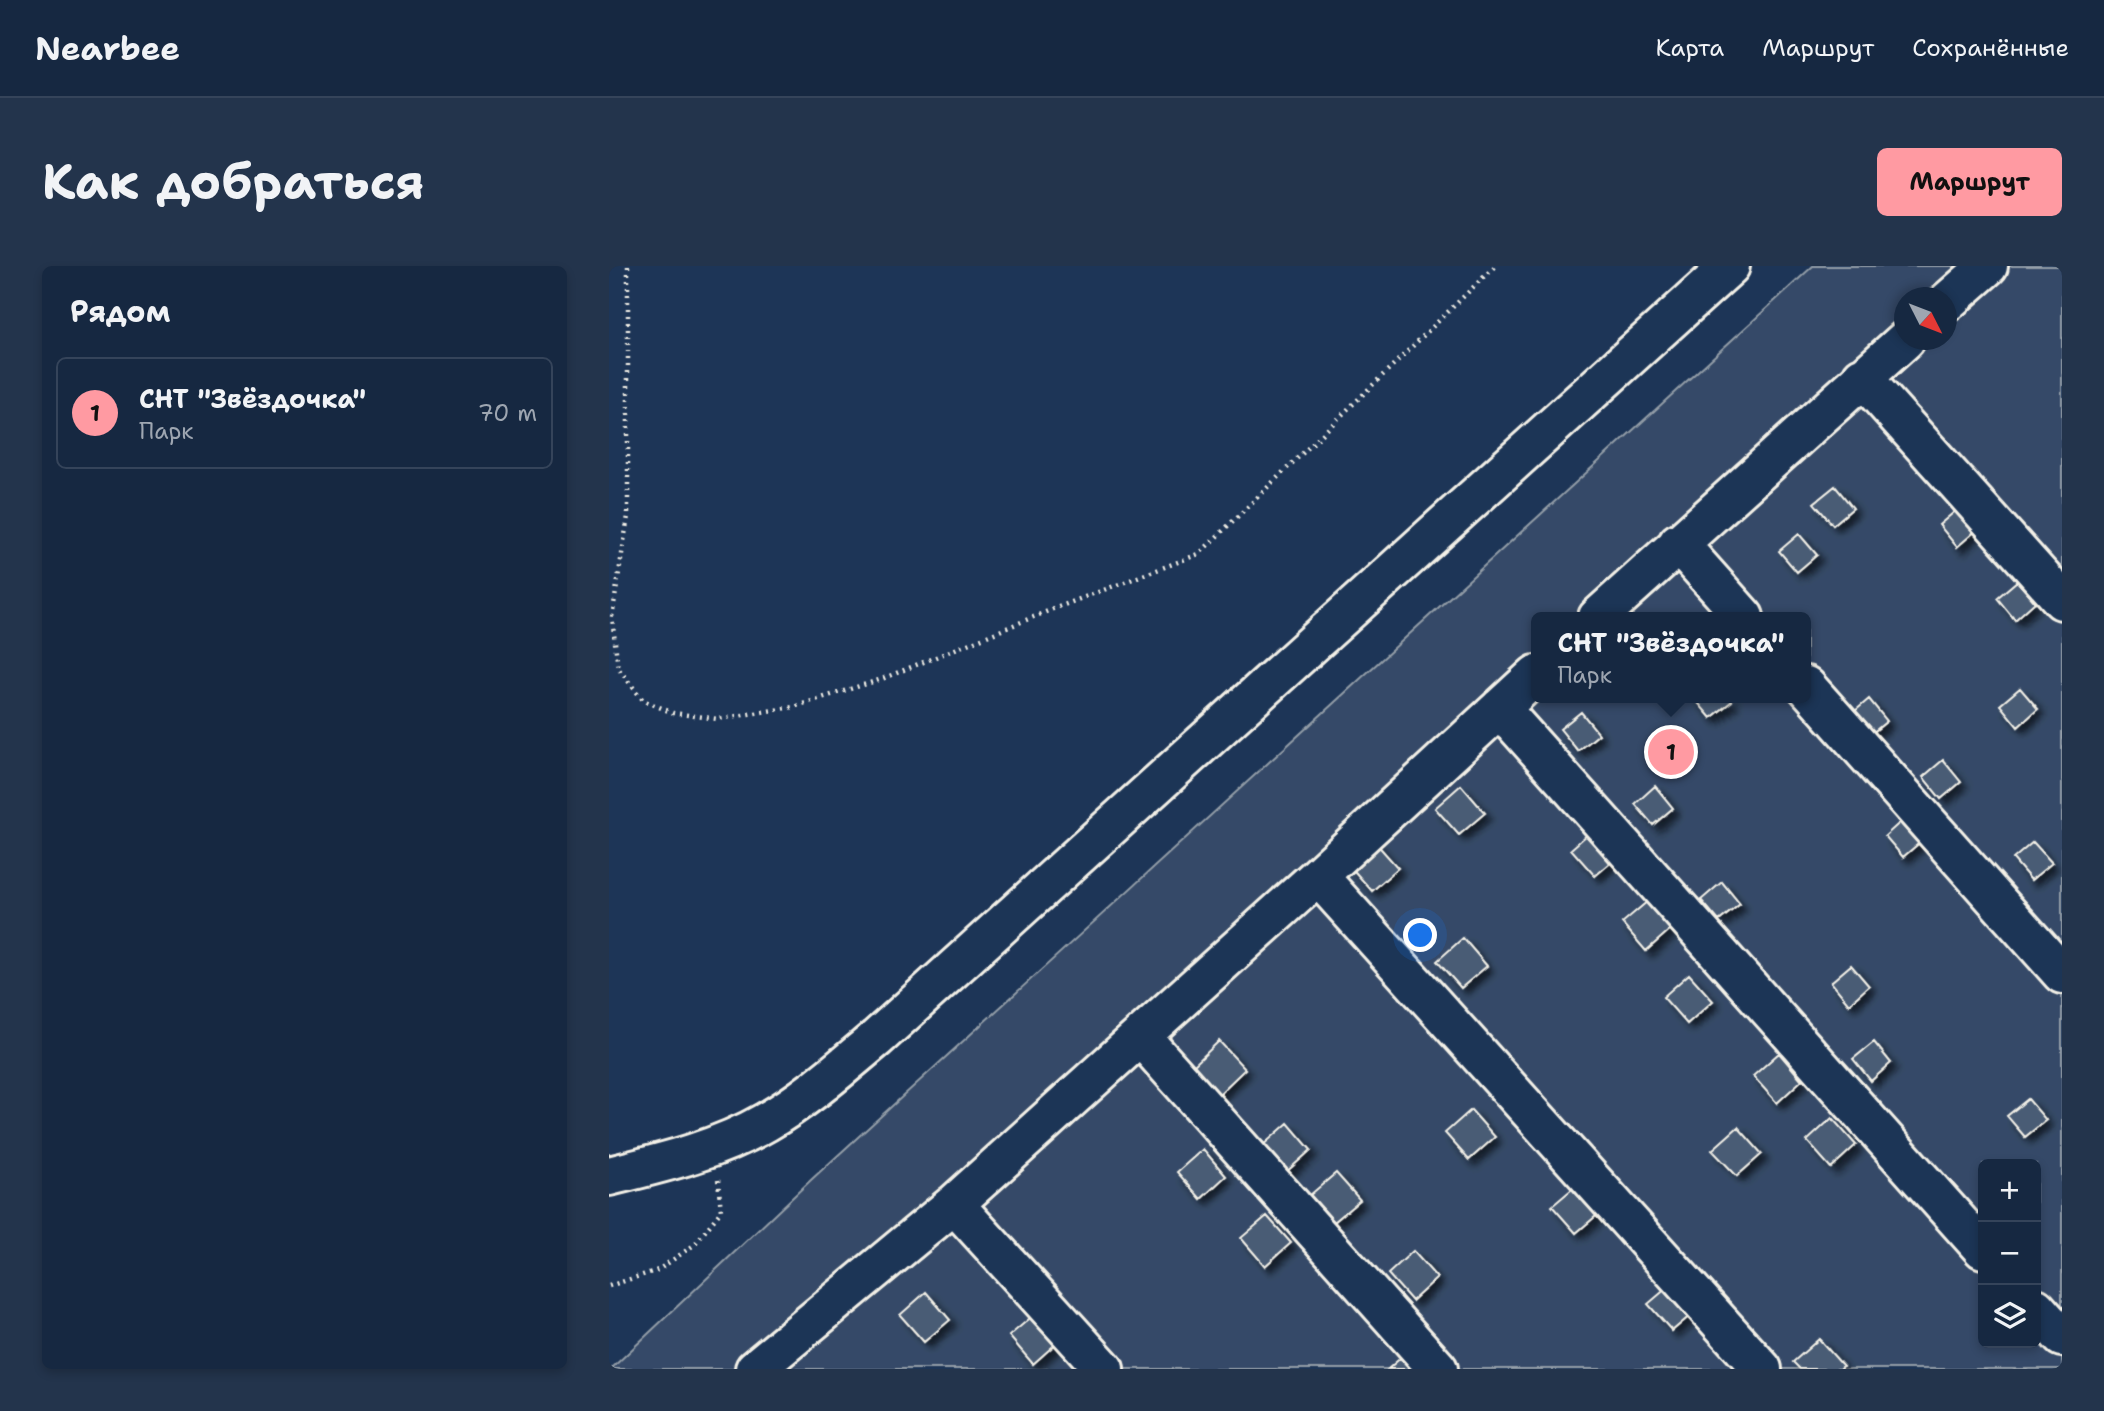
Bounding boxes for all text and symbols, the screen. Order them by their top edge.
text: Nearbee [35,26,180,71]
text: Карта [1656,32,1724,64]
text: Маршрут [1762,32,1874,64]
text: Сохранённые [1912,32,2069,64]
button: Маршрут [1877,148,2062,216]
text: Как добраться [42,149,424,215]
north arrow [1894,287,1957,350]
text: Рядом [70,291,170,332]
text: СНТ "Звёздочка" [139,381,366,416]
text: 1 [90,398,100,428]
text: 70 m [478,398,537,428]
text: Парк [139,416,194,446]
popup [1531,612,1811,703]
text: СНТ "Звёздочка" [1557,625,1785,660]
text: Парк [1557,660,1612,690]
pin: 1 [1648,726,1694,778]
your location [1403,918,1437,952]
map controls [1978,1159,2041,1348]
button: + [1978,1159,2041,1222]
button: − [1978,1222,2041,1285]
button: layers [1978,1285,2041,1348]

